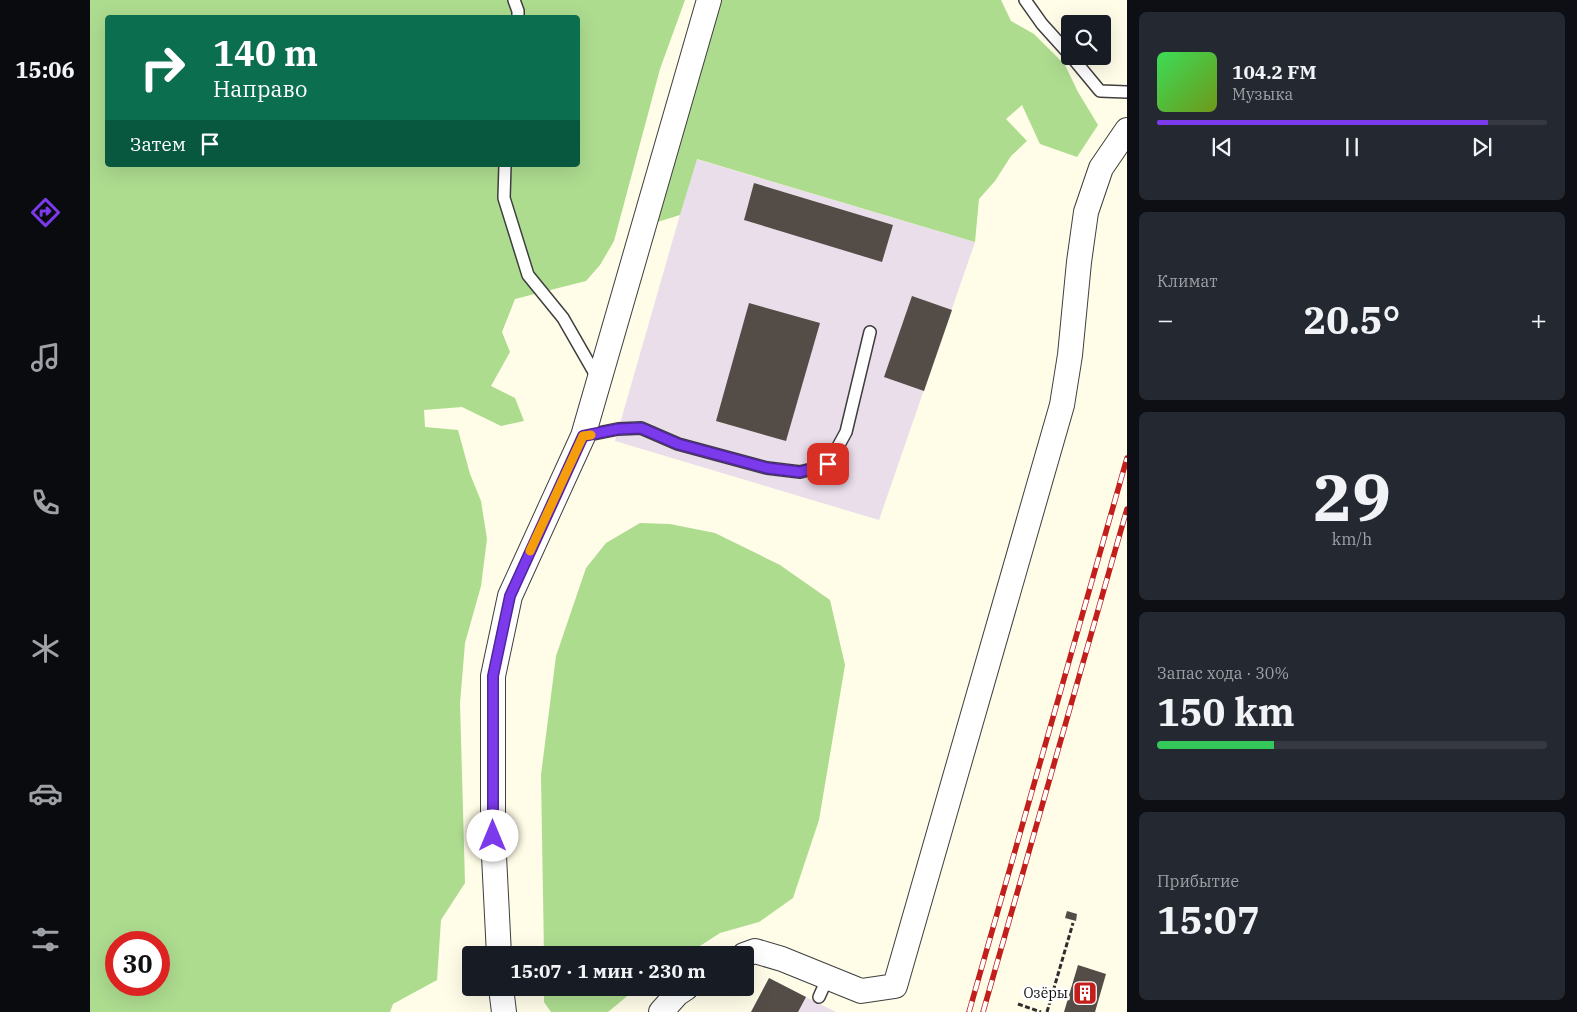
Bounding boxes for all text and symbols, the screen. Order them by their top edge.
map controls [1061,15,1111,65]
button: search [1061,15,1111,65]
text: 140 m [213,30,318,76]
icon: right [130,35,195,100]
text: 15:06 [15,55,75,84]
text: 104.2 FM [1232,60,1317,84]
text: Направо [213,74,307,103]
text: Музыка [1232,84,1293,104]
icon: arrive [196,130,224,158]
text: Затем [130,132,186,156]
icon: previous [1208,133,1236,161]
icon: pause [1338,133,1366,161]
icon: next [1468,133,1496,161]
icon: directions [28,195,63,230]
text: Климат [1157,271,1217,291]
text: 20.5° [1304,295,1400,344]
text: − [1157,301,1174,338]
text: + [1530,301,1547,338]
icon: music [28,340,63,375]
pin [807,443,849,485]
icon: arrive [814,450,842,478]
text: 29 [1313,454,1391,539]
icon: phone [28,485,63,520]
text: km/h [1332,529,1372,549]
icon: climate [28,631,63,666]
text: Запас хода · 30% [1157,663,1289,683]
text: 150 km [1157,687,1295,736]
icon: car [28,776,63,811]
position arrow [466,809,518,861]
text: Прибытие [1157,871,1239,891]
text: 15:07 [1157,895,1260,944]
icon: filters [28,922,63,957]
speed limit sign: 30 [105,931,170,996]
text: 15:07 · 1 мин · 230 m [510,959,706,983]
building icon: Озёры [1072,980,1098,1006]
place label: Озёры [1024,984,1068,1002]

